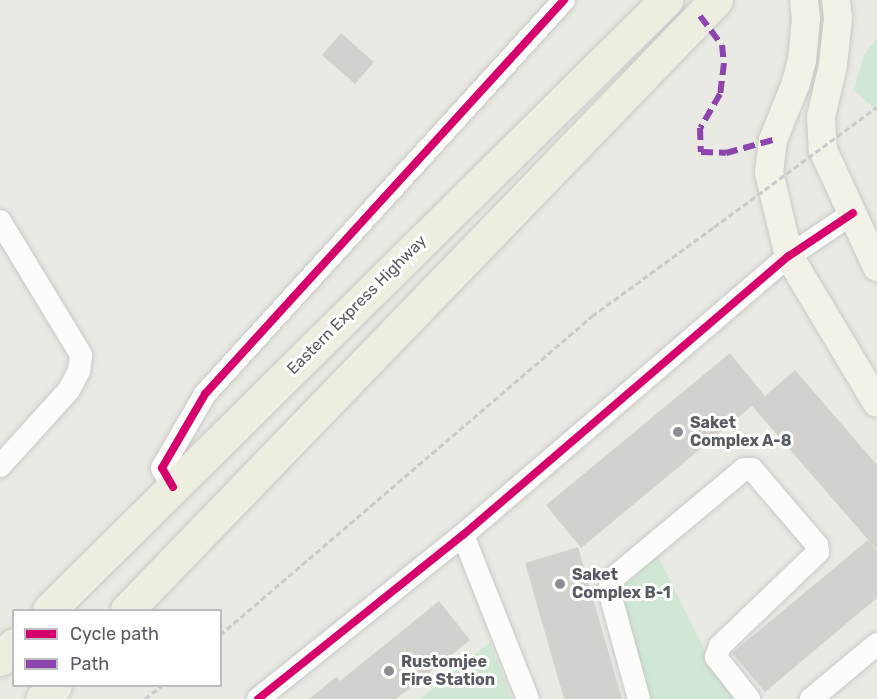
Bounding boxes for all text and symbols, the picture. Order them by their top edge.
street label: Eastern Express Highway [283,231,431,379]
place label: Saket Complex A-8 [690,413,792,451]
marker: Saket Complex A-8 [671,425,685,439]
place label: Saket Complex B-1 [572,565,671,603]
marker: Saket Complex B-1 [553,577,567,591]
legend [12,609,222,687]
text: Cycle path [70,623,159,645]
place label: Rustomjee Fire Station [401,652,495,690]
text: Path [70,653,109,675]
marker: Rustomjee Fire Station [382,664,396,678]

